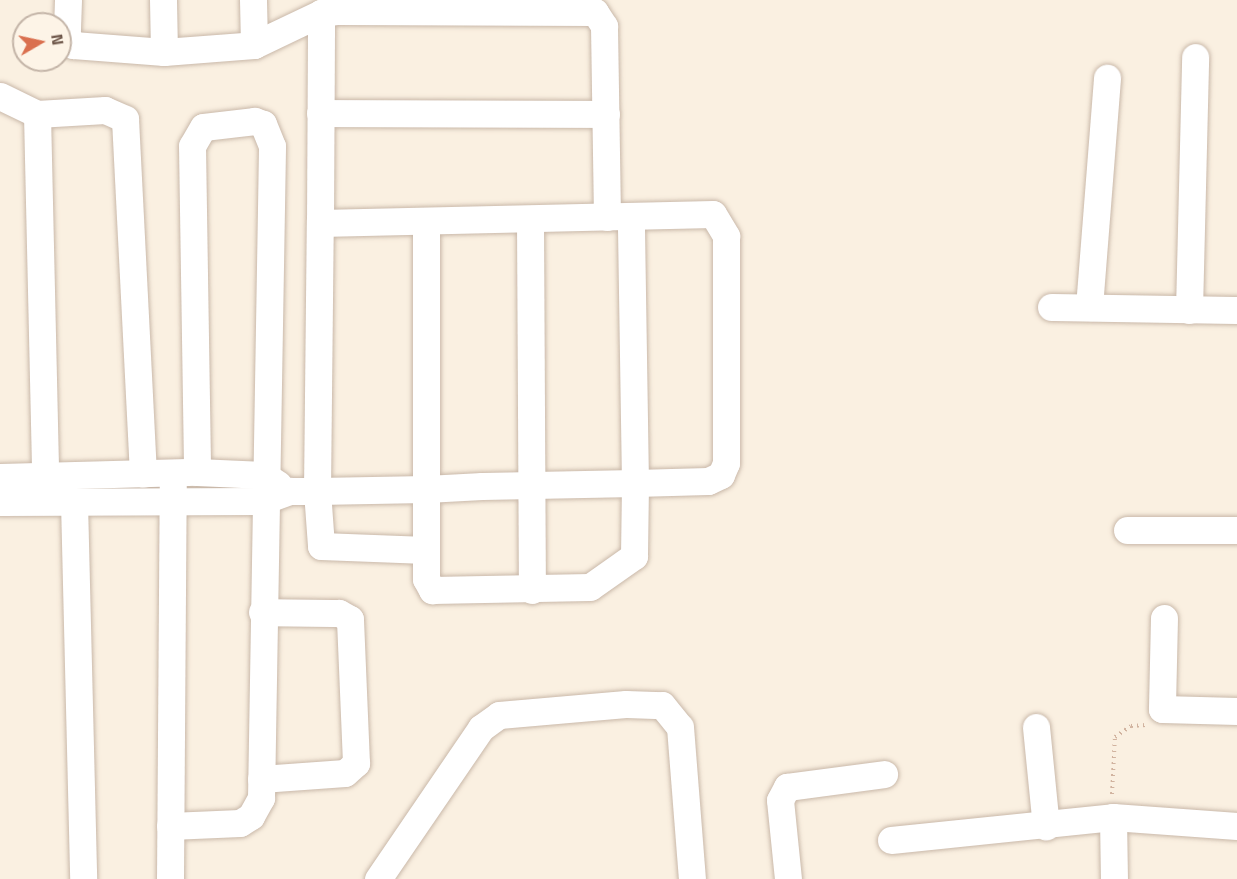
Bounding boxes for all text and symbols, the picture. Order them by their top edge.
north arrow [12,12,72,72]
text: N [45,32,71,47]

